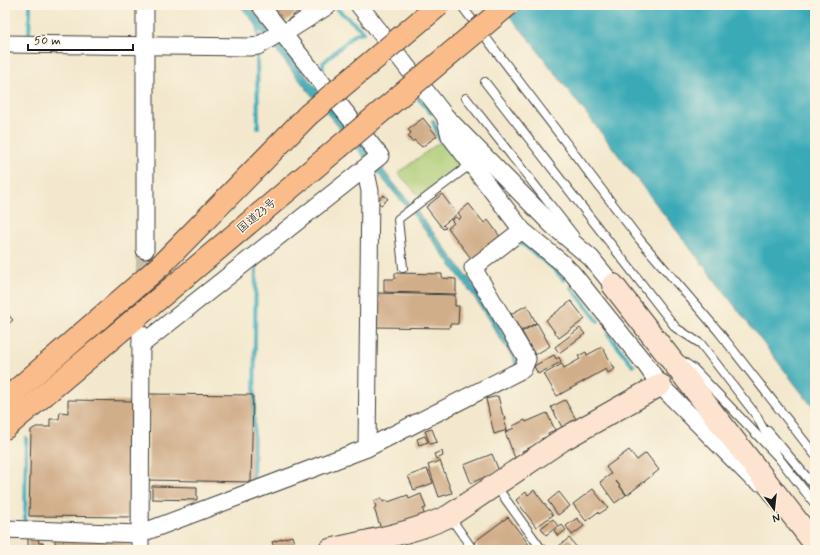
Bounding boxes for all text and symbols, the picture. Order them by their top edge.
scale bar [28,26,133,52]
text: 50 m [34,33,61,49]
street label: 国道23号 [234,195,280,237]
north arrow [754,489,794,529]
text: N [771,510,782,525]

